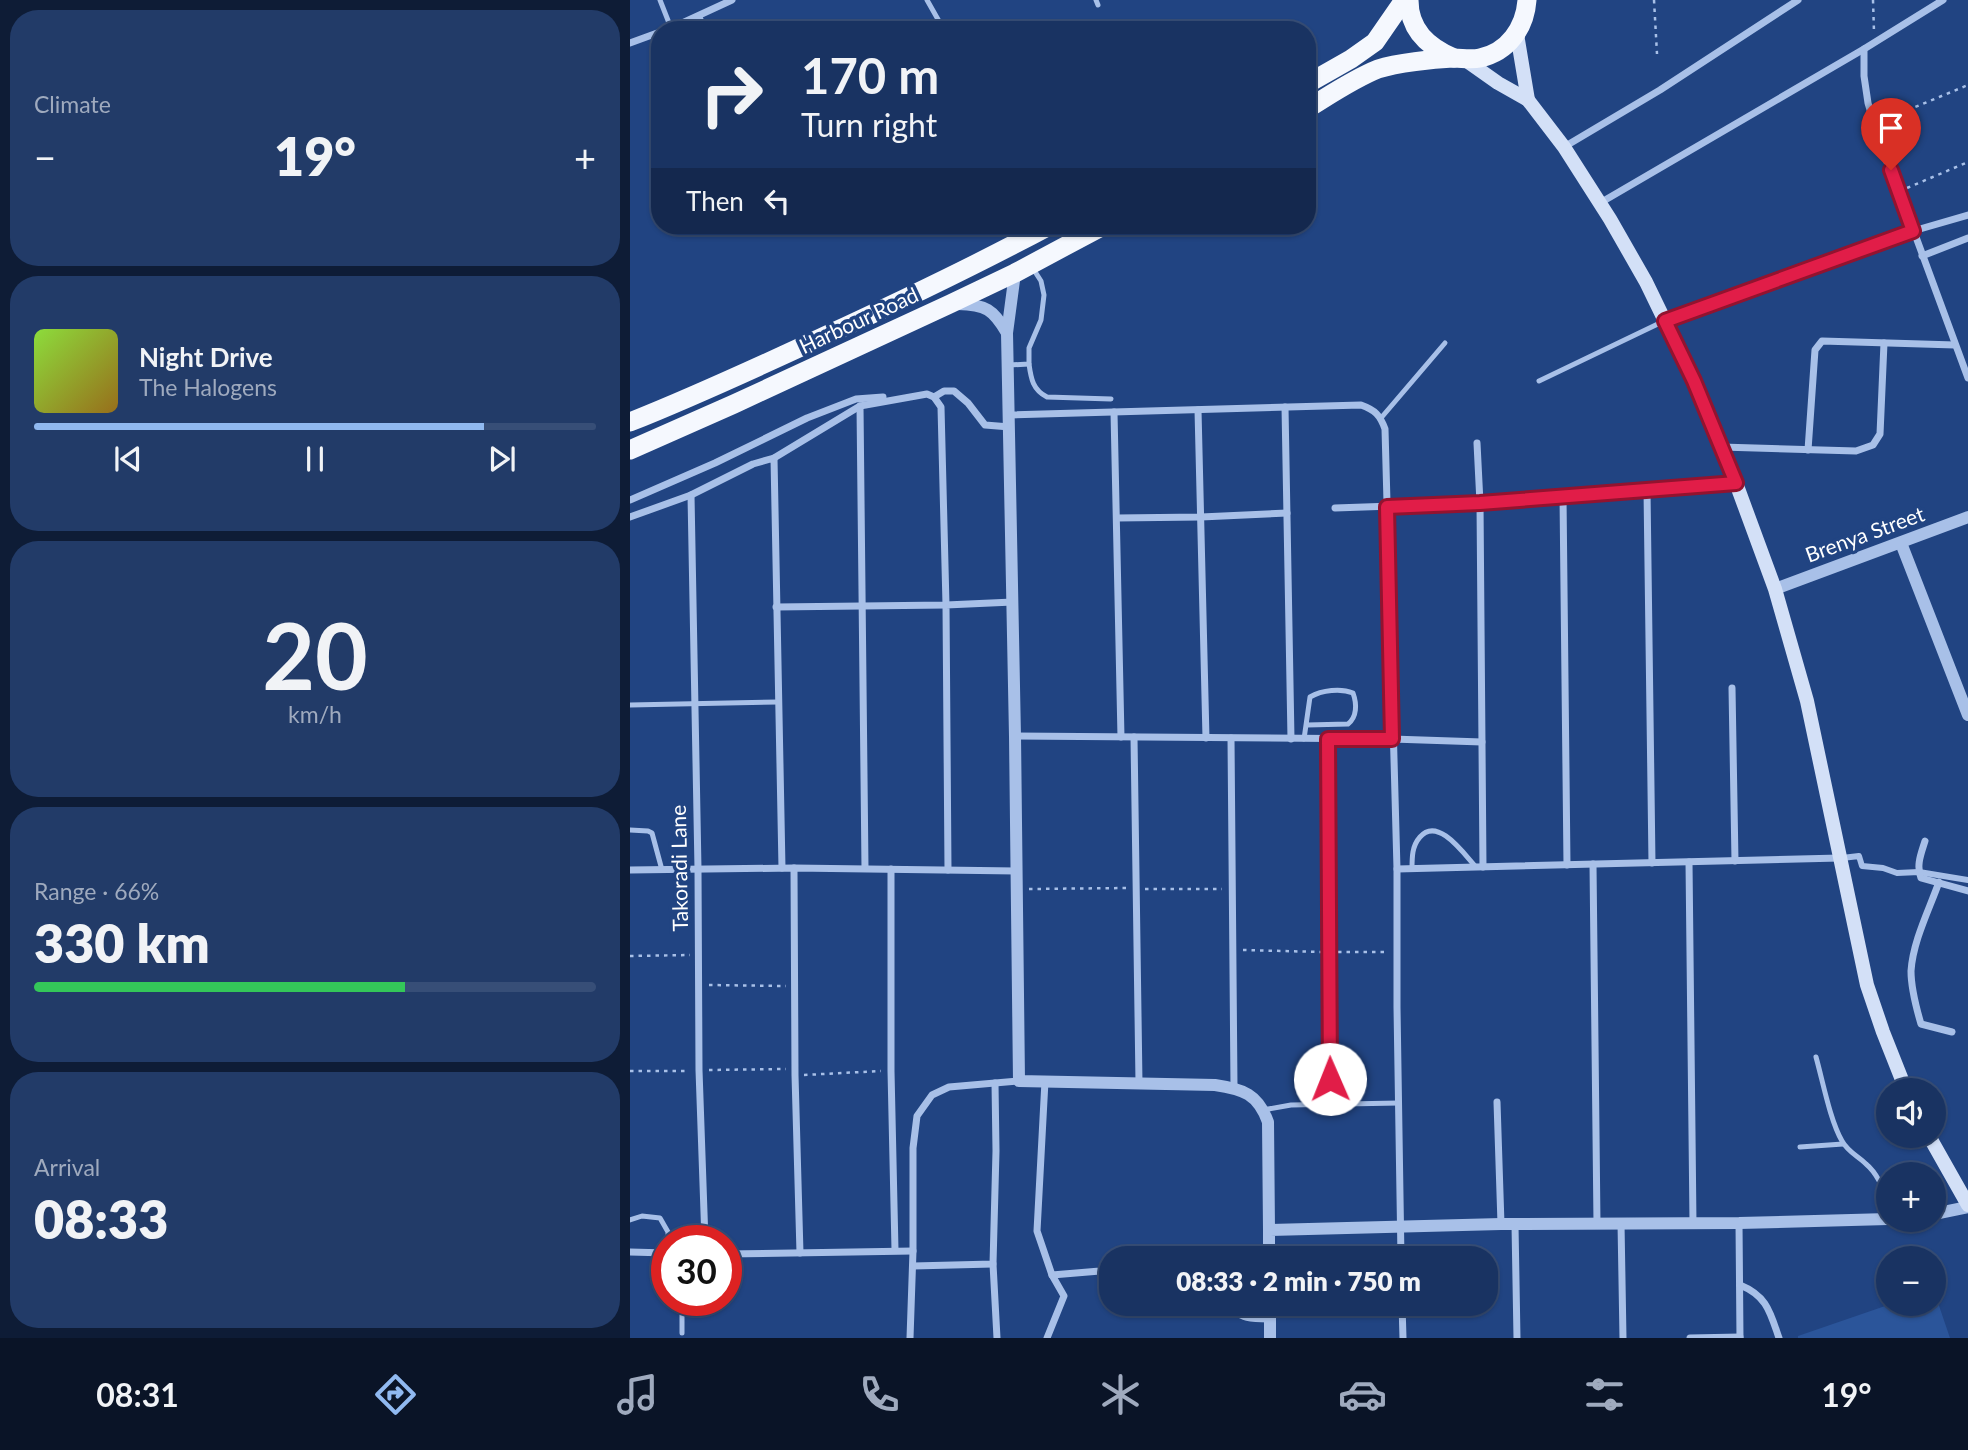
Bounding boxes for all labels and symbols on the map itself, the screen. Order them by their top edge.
pin [1861,98,1921,170]
street label: Harbour Road [795,281,922,358]
street label: Brenya Street [1802,500,1928,567]
street label: Takoradi Lane [665,805,692,932]
position arrow [1293,1042,1367,1116]
speed limit sign: 30 [651,1225,742,1316]

